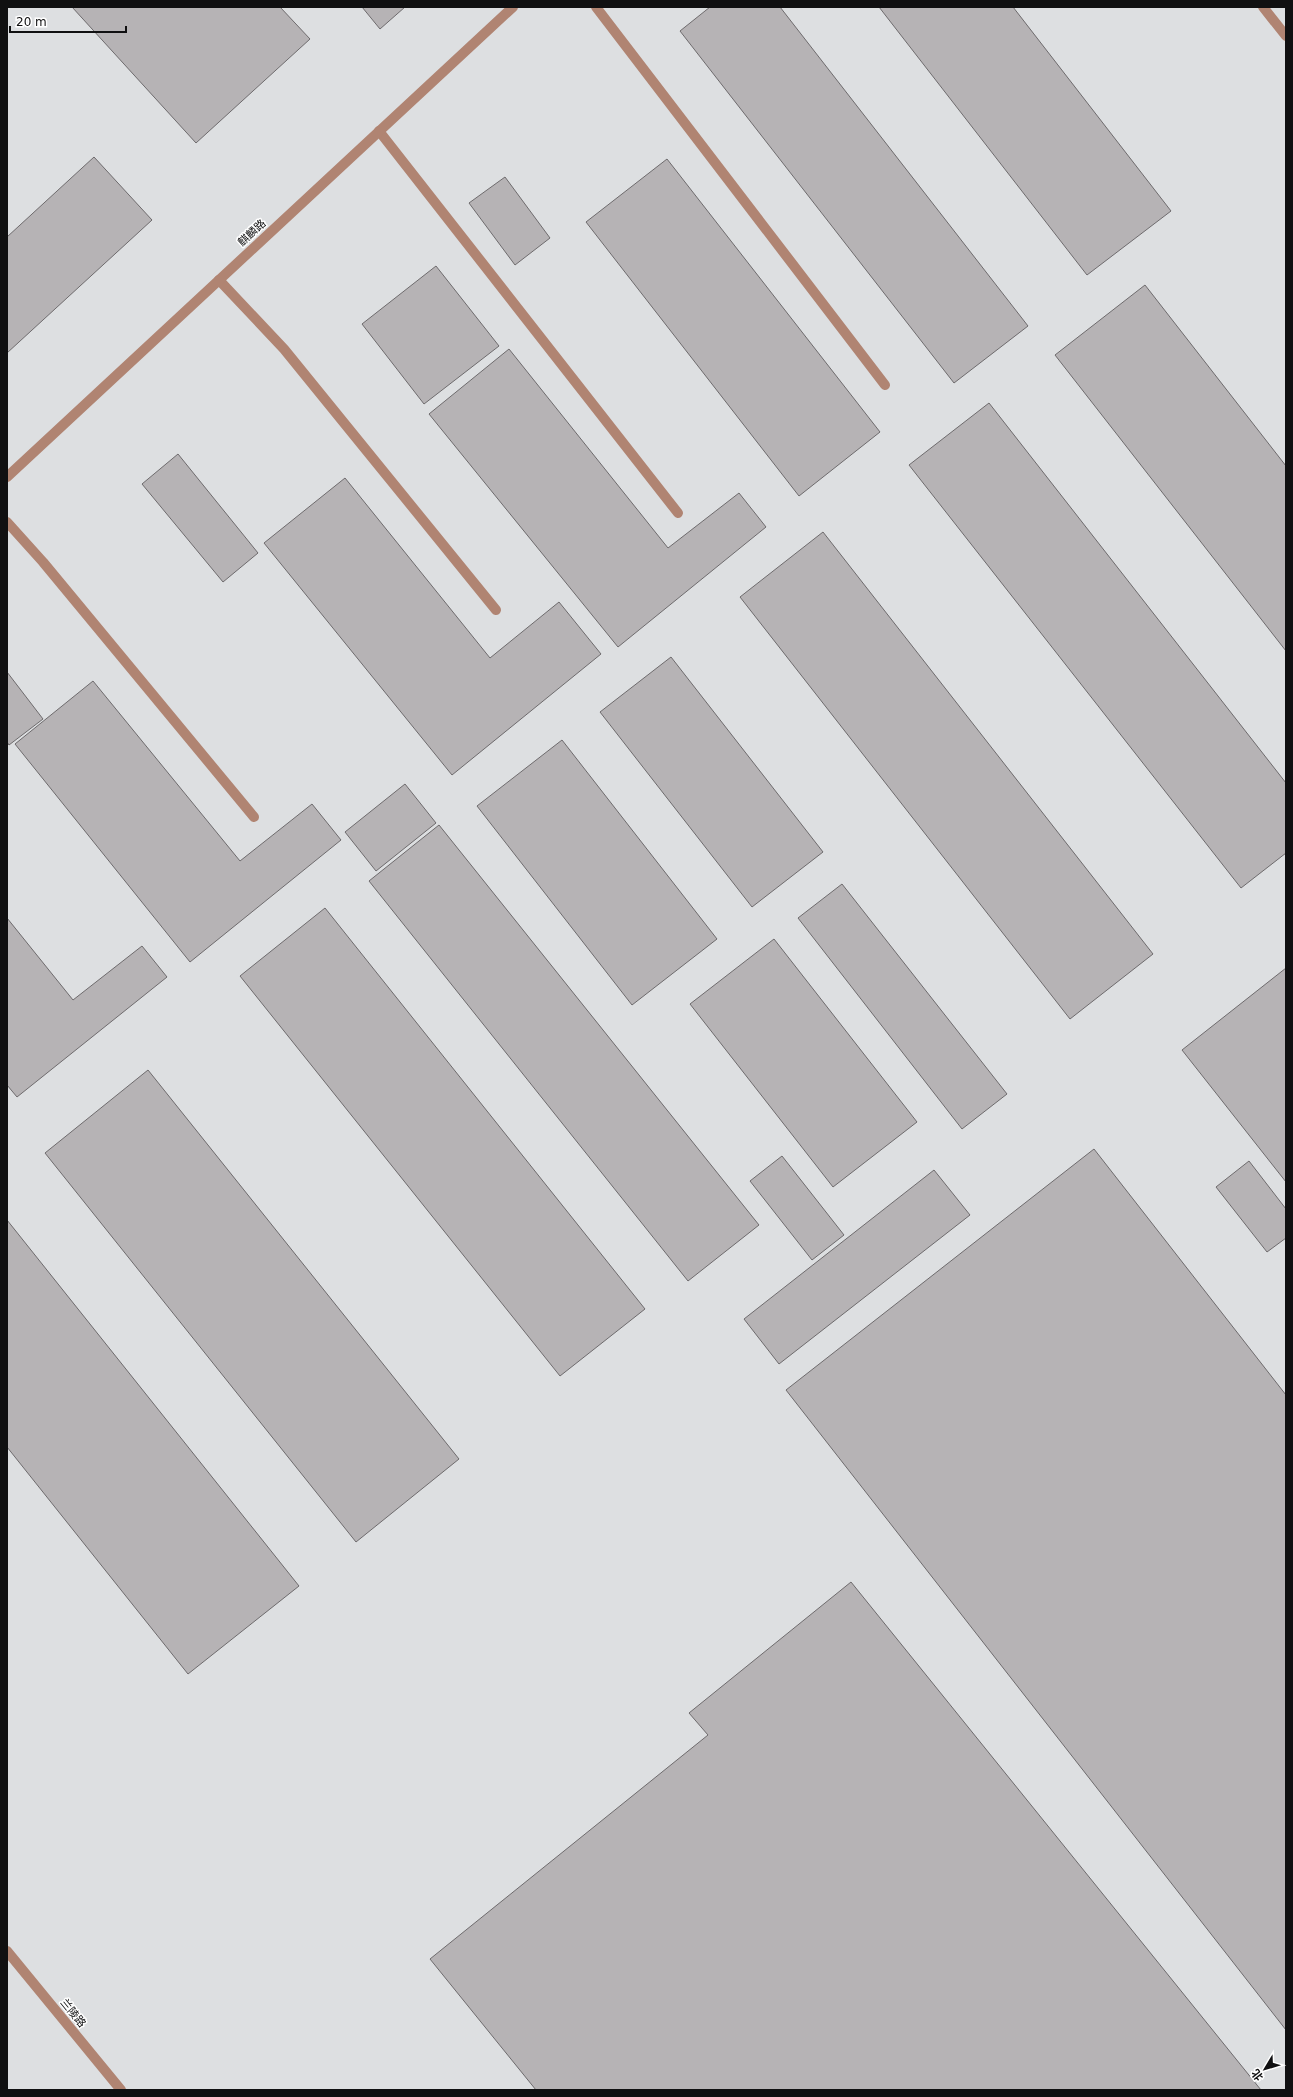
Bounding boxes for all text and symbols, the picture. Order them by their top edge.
scale bar [10,8,126,34]
text: 20 m [16,15,47,29]
street label: 麒麟路 [235,217,269,249]
street label: 兰陵路 [58,1996,88,2030]
north arrow [1245,2049,1285,2089]
text: 北 [1249,2067,1266,2083]

